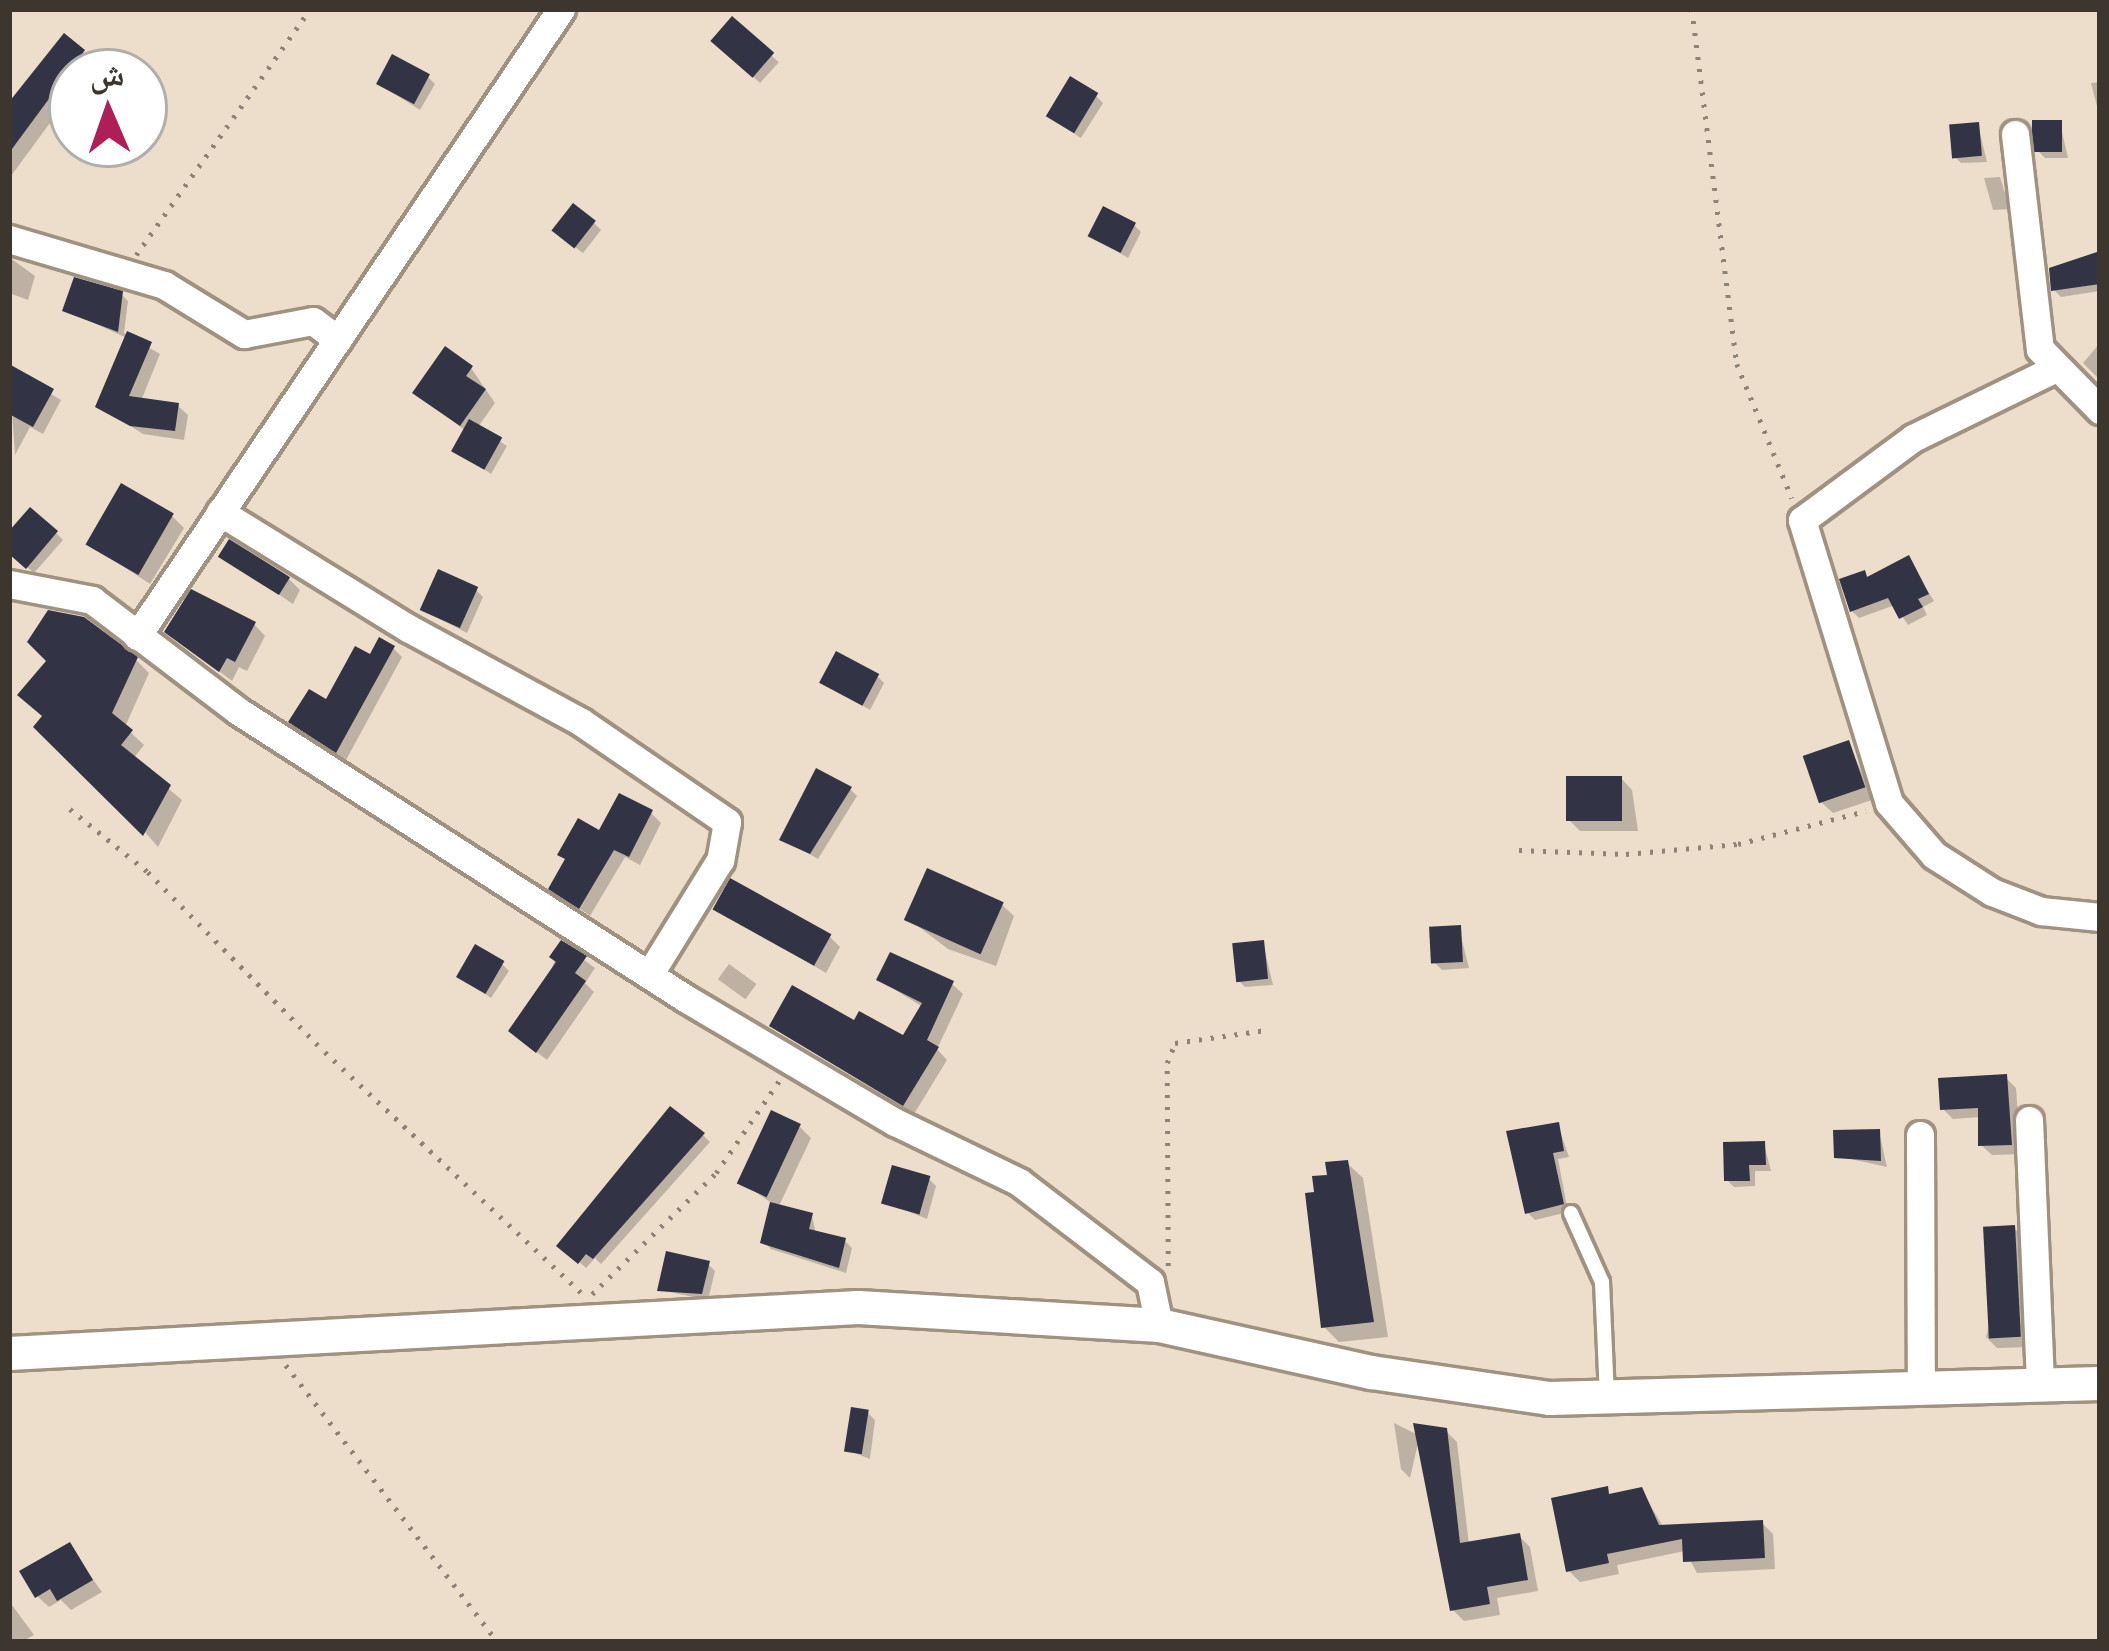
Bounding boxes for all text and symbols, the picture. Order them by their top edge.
north arrow [48,48,168,168]
text: ش [89,55,125,95]

